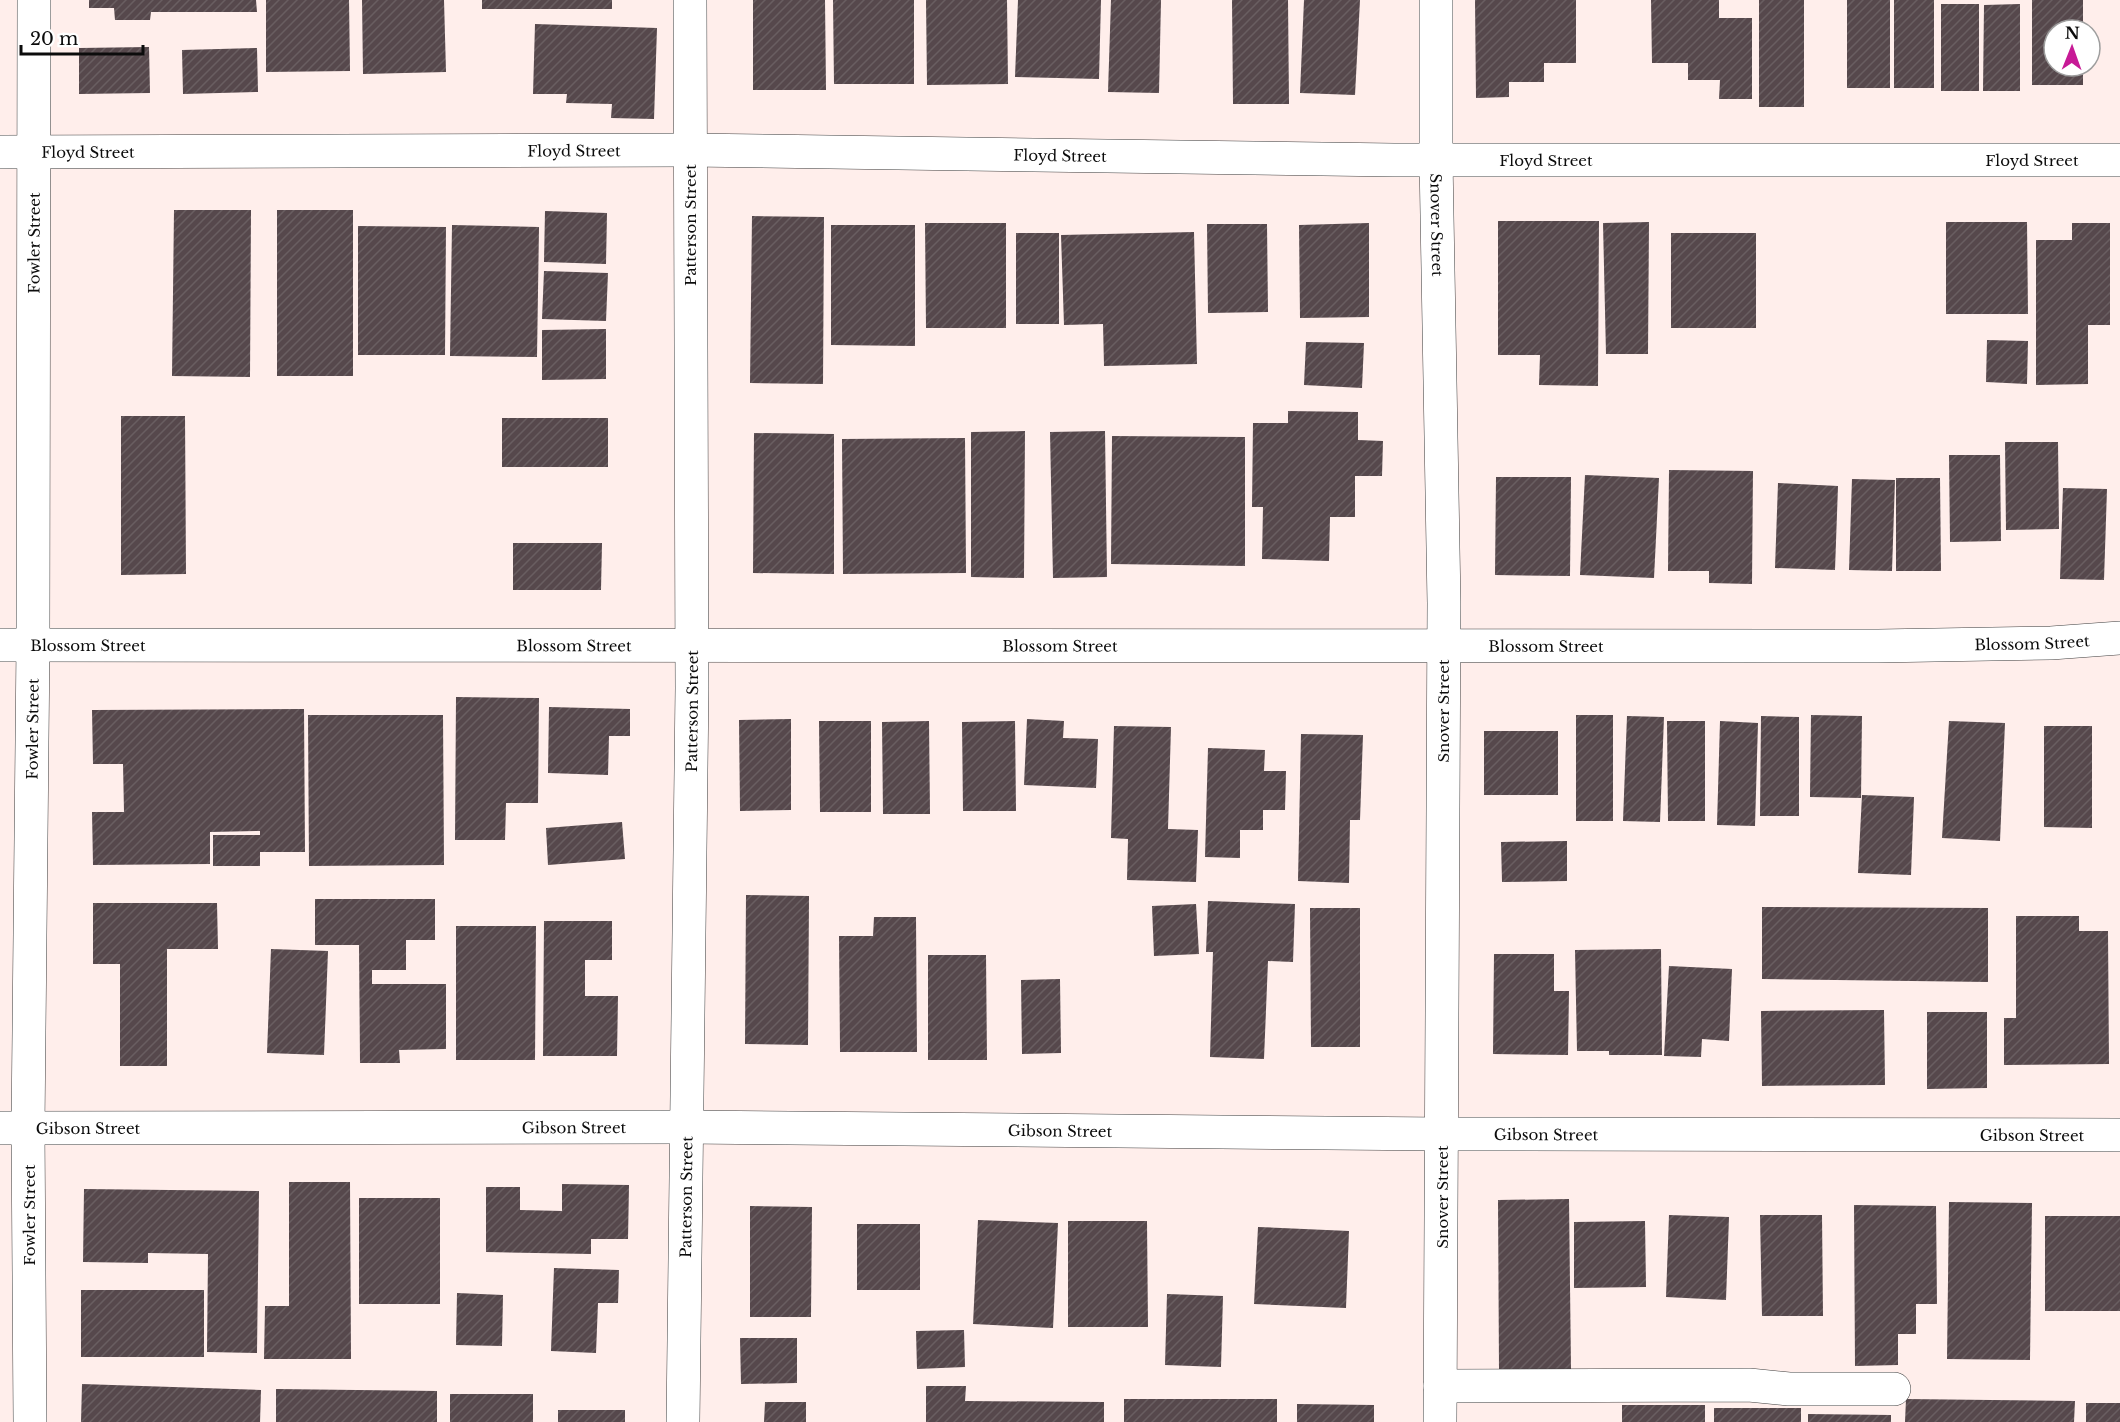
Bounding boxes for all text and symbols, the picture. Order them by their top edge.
scale bar [21,18,142,56]
north arrow [2042,18,2102,78]
text: N [2065,23,2080,43]
text: 20 m [30,28,78,50]
street label: Floyd Street [527,141,621,160]
street label: Floyd Street [41,142,135,161]
street label: Floyd Street [1013,145,1107,165]
street label: Floyd Street [1499,151,1593,170]
street label: Floyd Street [1985,151,2079,170]
street label: Patterson Street [681,164,700,286]
street label: Snover Street [1427,173,1448,277]
street label: Fowler Street [24,192,43,294]
street label: Blossom Street [1974,631,2091,654]
street label: Blossom Street [30,636,146,655]
street label: Blossom Street [516,636,632,655]
street label: Blossom Street [1002,636,1118,655]
street label: Blossom Street [1488,636,1604,655]
street label: Patterson Street [681,650,702,772]
street label: Snover Street [1434,659,1453,763]
street label: Fowler Street [22,678,42,780]
street label: Gibson Street [36,1118,141,1137]
street label: Gibson Street [522,1118,627,1137]
street label: Gibson Street [1008,1120,1113,1140]
street label: Gibson Street [1494,1125,1599,1144]
street label: Gibson Street [1980,1125,2085,1144]
street label: Patterson Street [676,1136,696,1258]
street label: Snover Street [1433,1145,1452,1249]
street label: Fowler Street [20,1164,39,1266]

